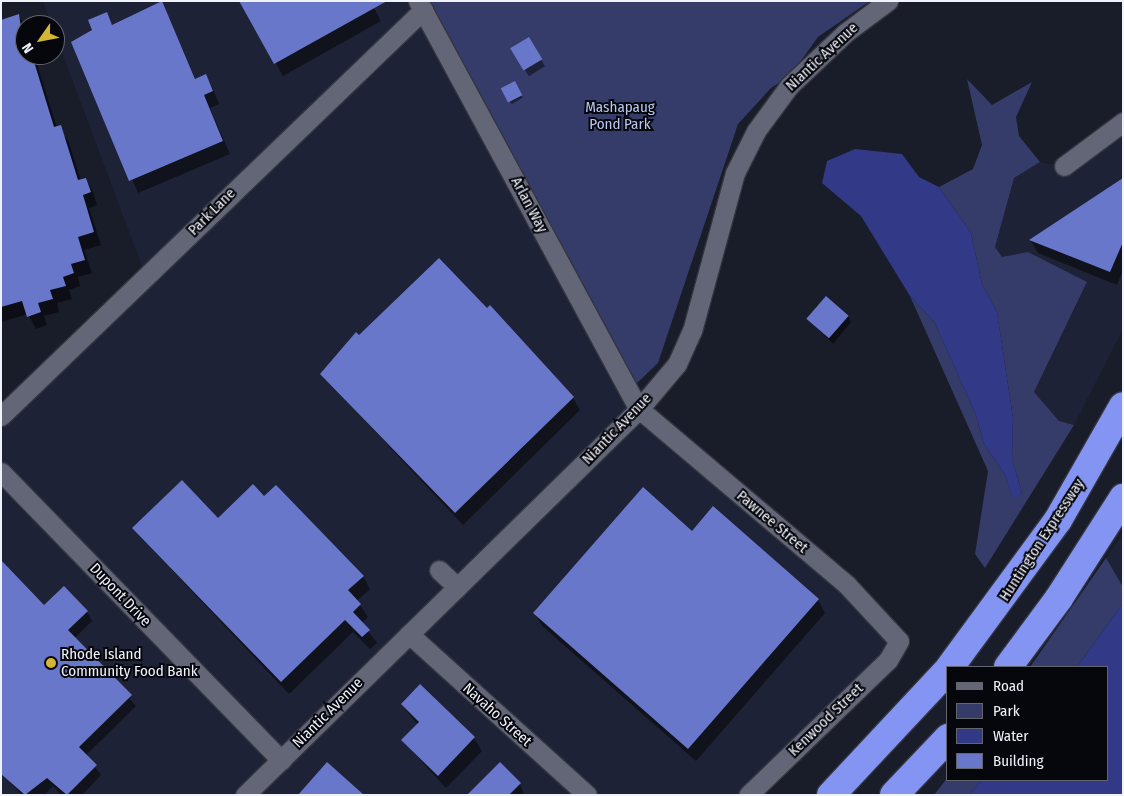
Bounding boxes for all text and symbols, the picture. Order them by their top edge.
north arrow [15,15,65,65]
street label: Niantic Avenue [782,19,862,95]
text: N [18,40,37,56]
park label: Mashapaug Pond Park [585,98,655,133]
street label: Arlan Way [507,174,551,236]
street label: Park Lane [185,185,239,239]
street label: Niantic Avenue [579,390,655,468]
street label: Huntington Expressway [996,475,1088,605]
street label: Pawnee Street [733,487,811,557]
street label: Dupont Drive [86,560,154,630]
place label: Rhode Island Community Food Bank [61,645,198,680]
marker: Rhode Island Community Food Bank [45,657,57,669]
legend [946,666,1109,781]
street label: Niantic Avenue [289,674,367,752]
text: Road [993,677,1024,695]
street label: Navaho Street [459,679,535,751]
street label: Kenwood Street [785,680,867,760]
text: Park [993,702,1020,720]
text: Water [993,727,1028,745]
text: Building [993,752,1044,770]

